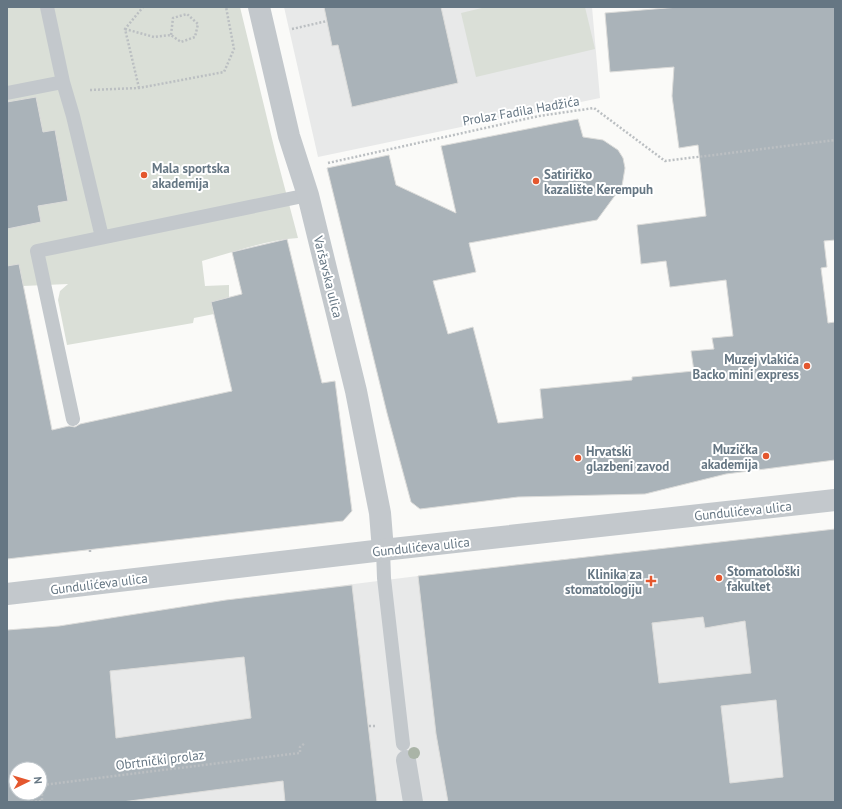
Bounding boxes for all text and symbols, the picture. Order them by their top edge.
street label: Prolaz Fadila Hadžića [461,92,581,130]
place label: Mala sportska akademija [152,160,230,192]
place label: Satiričko kazalište Kerempuh [544,166,653,198]
marker: Mala sportska akademija [139,170,149,180]
marker: Satiričko kazalište Kerempuh [531,176,541,186]
street label: Varšavska ulica [309,233,346,320]
place label: Muzej vlakića Backo mini express [693,351,800,383]
marker: Muzej vlakića Backo mini express [802,361,812,371]
place label: Muzička akademija [701,441,758,473]
place label: Hrvatski glazbeni zavod [586,443,669,475]
marker: Muzička akademija [761,451,771,461]
marker: Hrvatski glazbeni zavod [573,453,583,463]
street label: Gundulićeva ulica [693,497,793,525]
street label: Gundulićeva ulica [371,533,471,561]
place label: Stomatološki fakultet [727,563,800,595]
place label: Klinika za stomatologiju [565,566,642,598]
street label: Gundulićeva ulica [49,570,149,598]
marker: Stomatološki fakultet [714,573,724,583]
marker: Klinika za stomatologiju [645,575,657,587]
street label: Obrtnički prolaz [115,746,206,774]
north arrow [8,761,48,801]
text: N [31,776,45,784]

